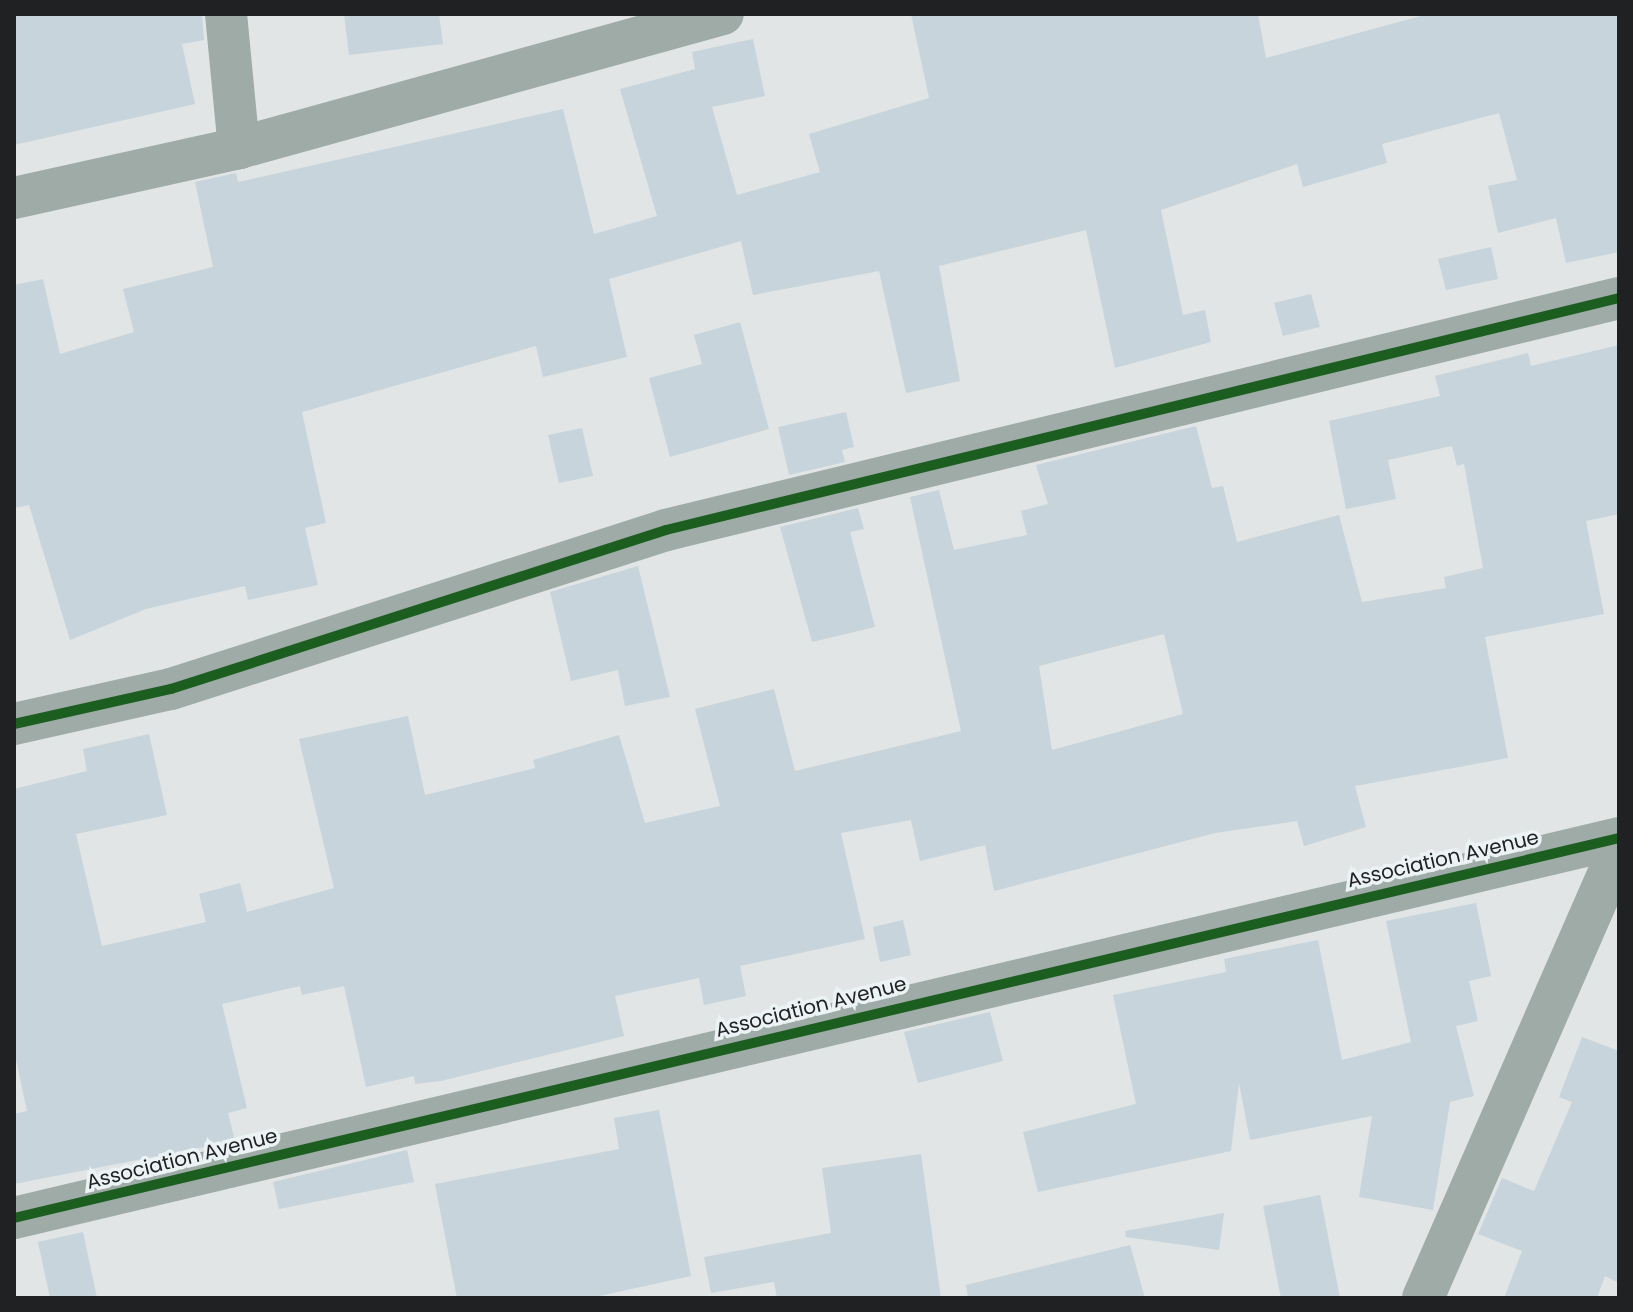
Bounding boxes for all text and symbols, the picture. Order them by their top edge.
street label: Association Avenue [1345,825,1541,893]
street label: Association Avenue [713,972,909,1042]
street label: Association Avenue [84,1124,280,1194]

